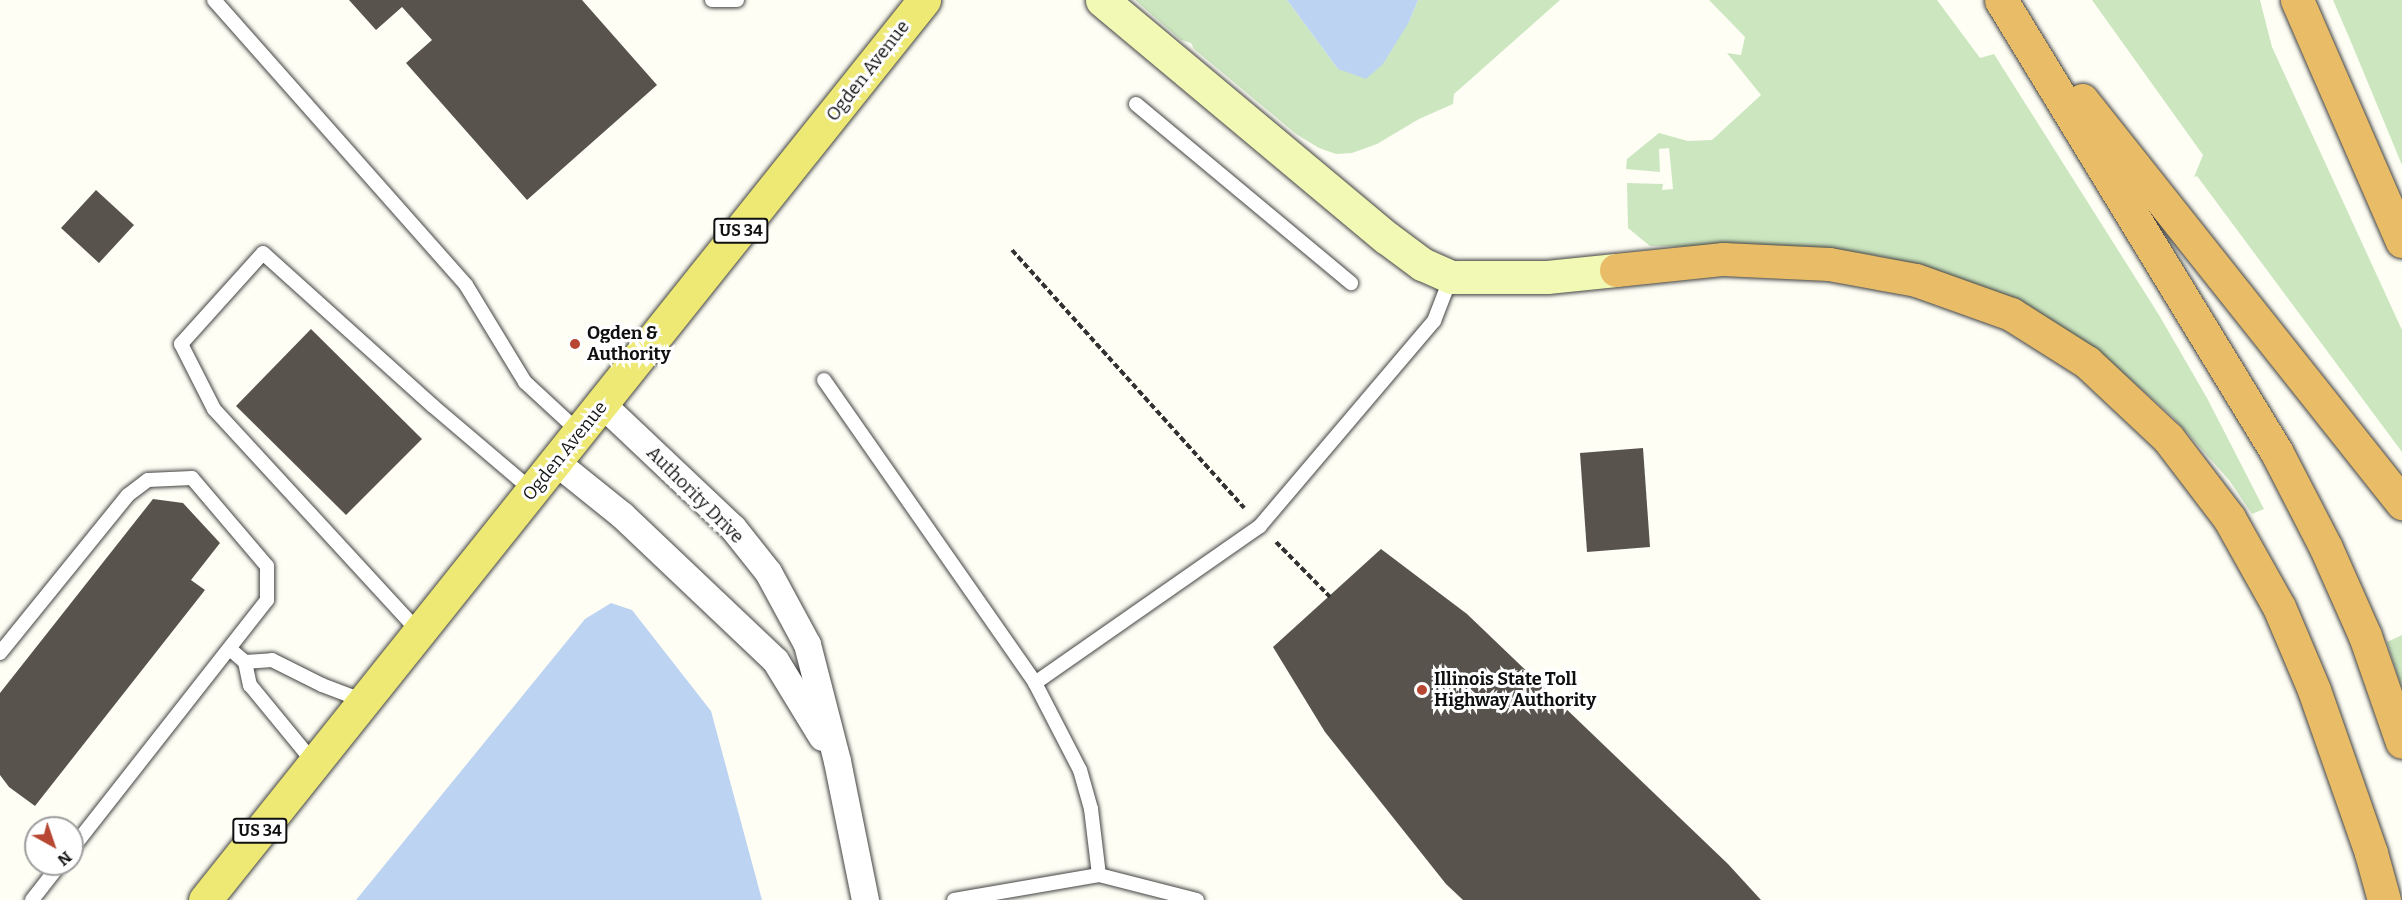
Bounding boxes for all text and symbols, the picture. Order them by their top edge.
street label: Ogden Avenue [822,16,914,126]
road number: US 34 [712,218,770,244]
place label: Ogden & Authority [587,323,671,366]
marker: Ogden & Authority [568,337,582,351]
street label: Ogden Avenue [518,397,612,505]
street label: Authority Drive [642,442,748,548]
place label: Illinois State Toll Highway Authority [1434,669,1596,712]
marker: Illinois State Toll Highway Authority [1415,683,1429,697]
north arrow [24,816,84,876]
road number: US 34 [232,818,288,844]
text: N [54,847,75,870]

